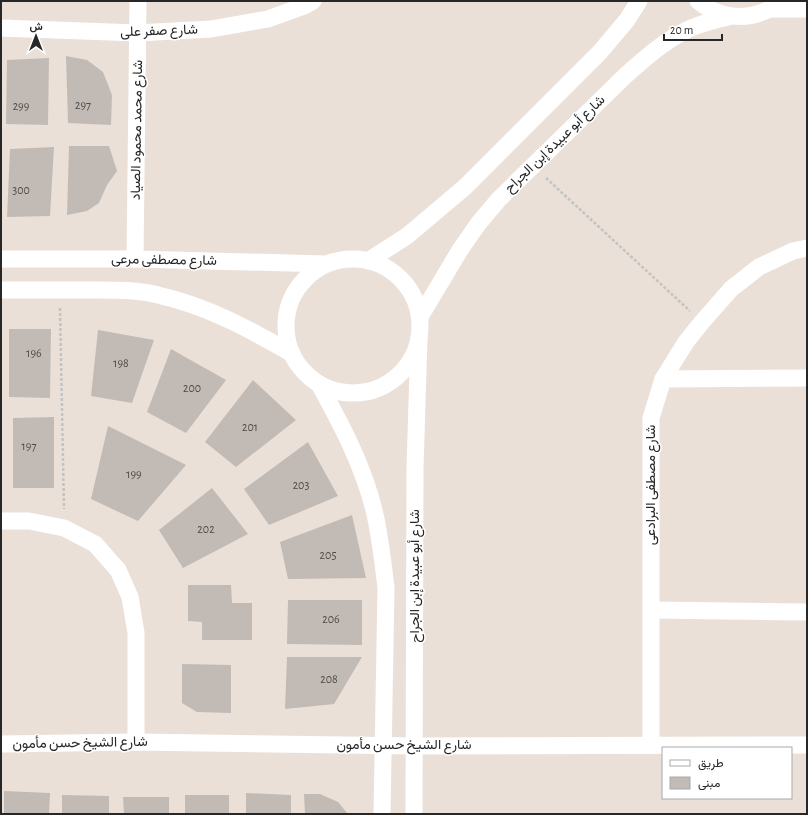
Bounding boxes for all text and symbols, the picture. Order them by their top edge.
north arrow [16,16,56,56]
scale bar [664,16,722,42]
text: ش [29,21,43,33]
street label: شارع صفر على [120,23,198,42]
text: 20 m [670,24,693,36]
street label: شارع محمد محمود الصياد [129,60,148,200]
street label: شارع أبو عبيدة إبن الجراح [501,92,610,198]
house number: 297 [75,99,91,111]
house number: 299 [13,100,30,112]
house number: 300 [12,184,30,196]
street label: شارع مصطفى مرعى [111,252,217,271]
house number: 196 [26,347,42,359]
house number: 198 [113,357,129,369]
house number: 200 [183,382,201,394]
house number: 201 [242,421,258,433]
street label: شارع مصطفى البرادعى [644,425,661,545]
house number: 197 [22,440,36,452]
house number: 199 [126,468,142,480]
house number: 203 [293,479,309,491]
street label: شارع أبو عبيدة إبن الجراح [407,509,425,643]
house number: 202 [197,523,215,535]
house number: 205 [320,549,336,561]
house number: 206 [322,613,340,625]
house number: 208 [320,673,338,685]
street label: شارع الشيخ حسن مأمون [12,734,148,754]
street label: شارع الشيخ حسن مأمون [336,737,472,755]
legend [662,747,792,799]
text: طريق [698,757,724,771]
text: مبنى [698,777,720,791]

